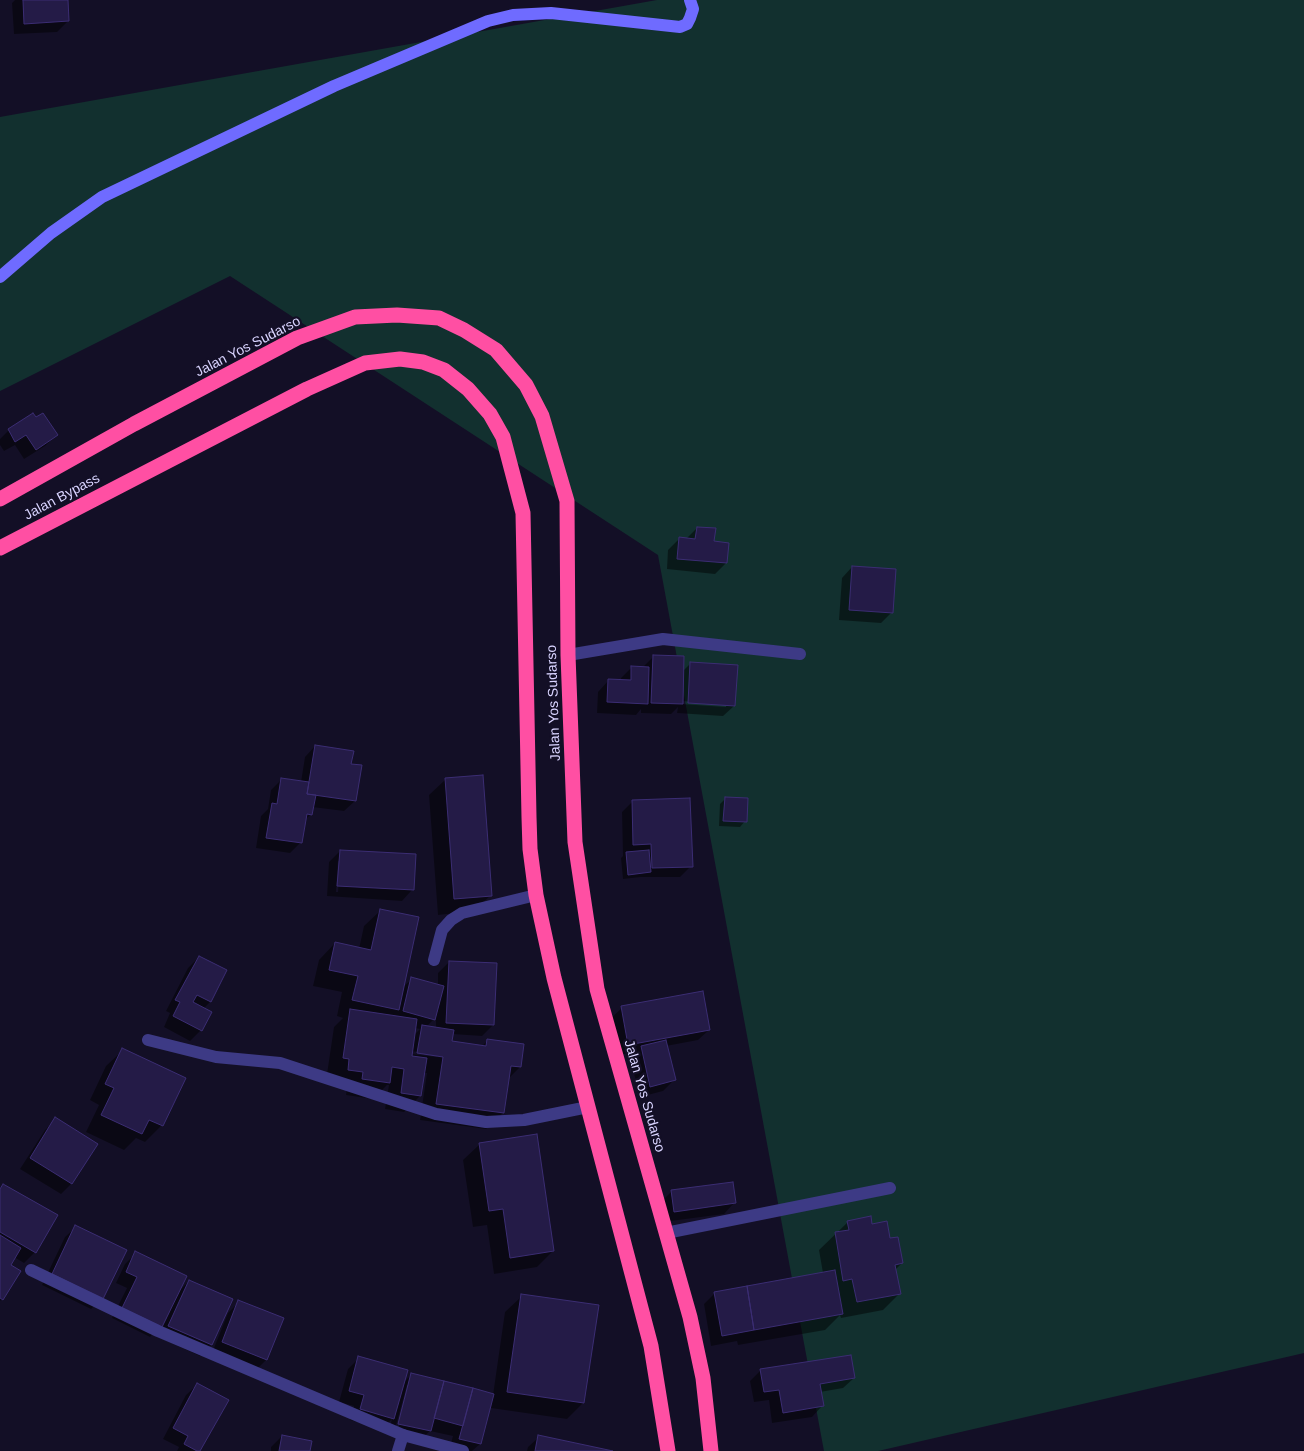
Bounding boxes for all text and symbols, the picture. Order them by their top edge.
street label: Jalan Yos Sudarso [192,313,304,381]
street label: Jalan Bypass [21,470,103,524]
street label: Jalan Yos Sudarso [544,645,564,761]
street label: Jalan Yos Sudarso [620,1038,668,1154]

